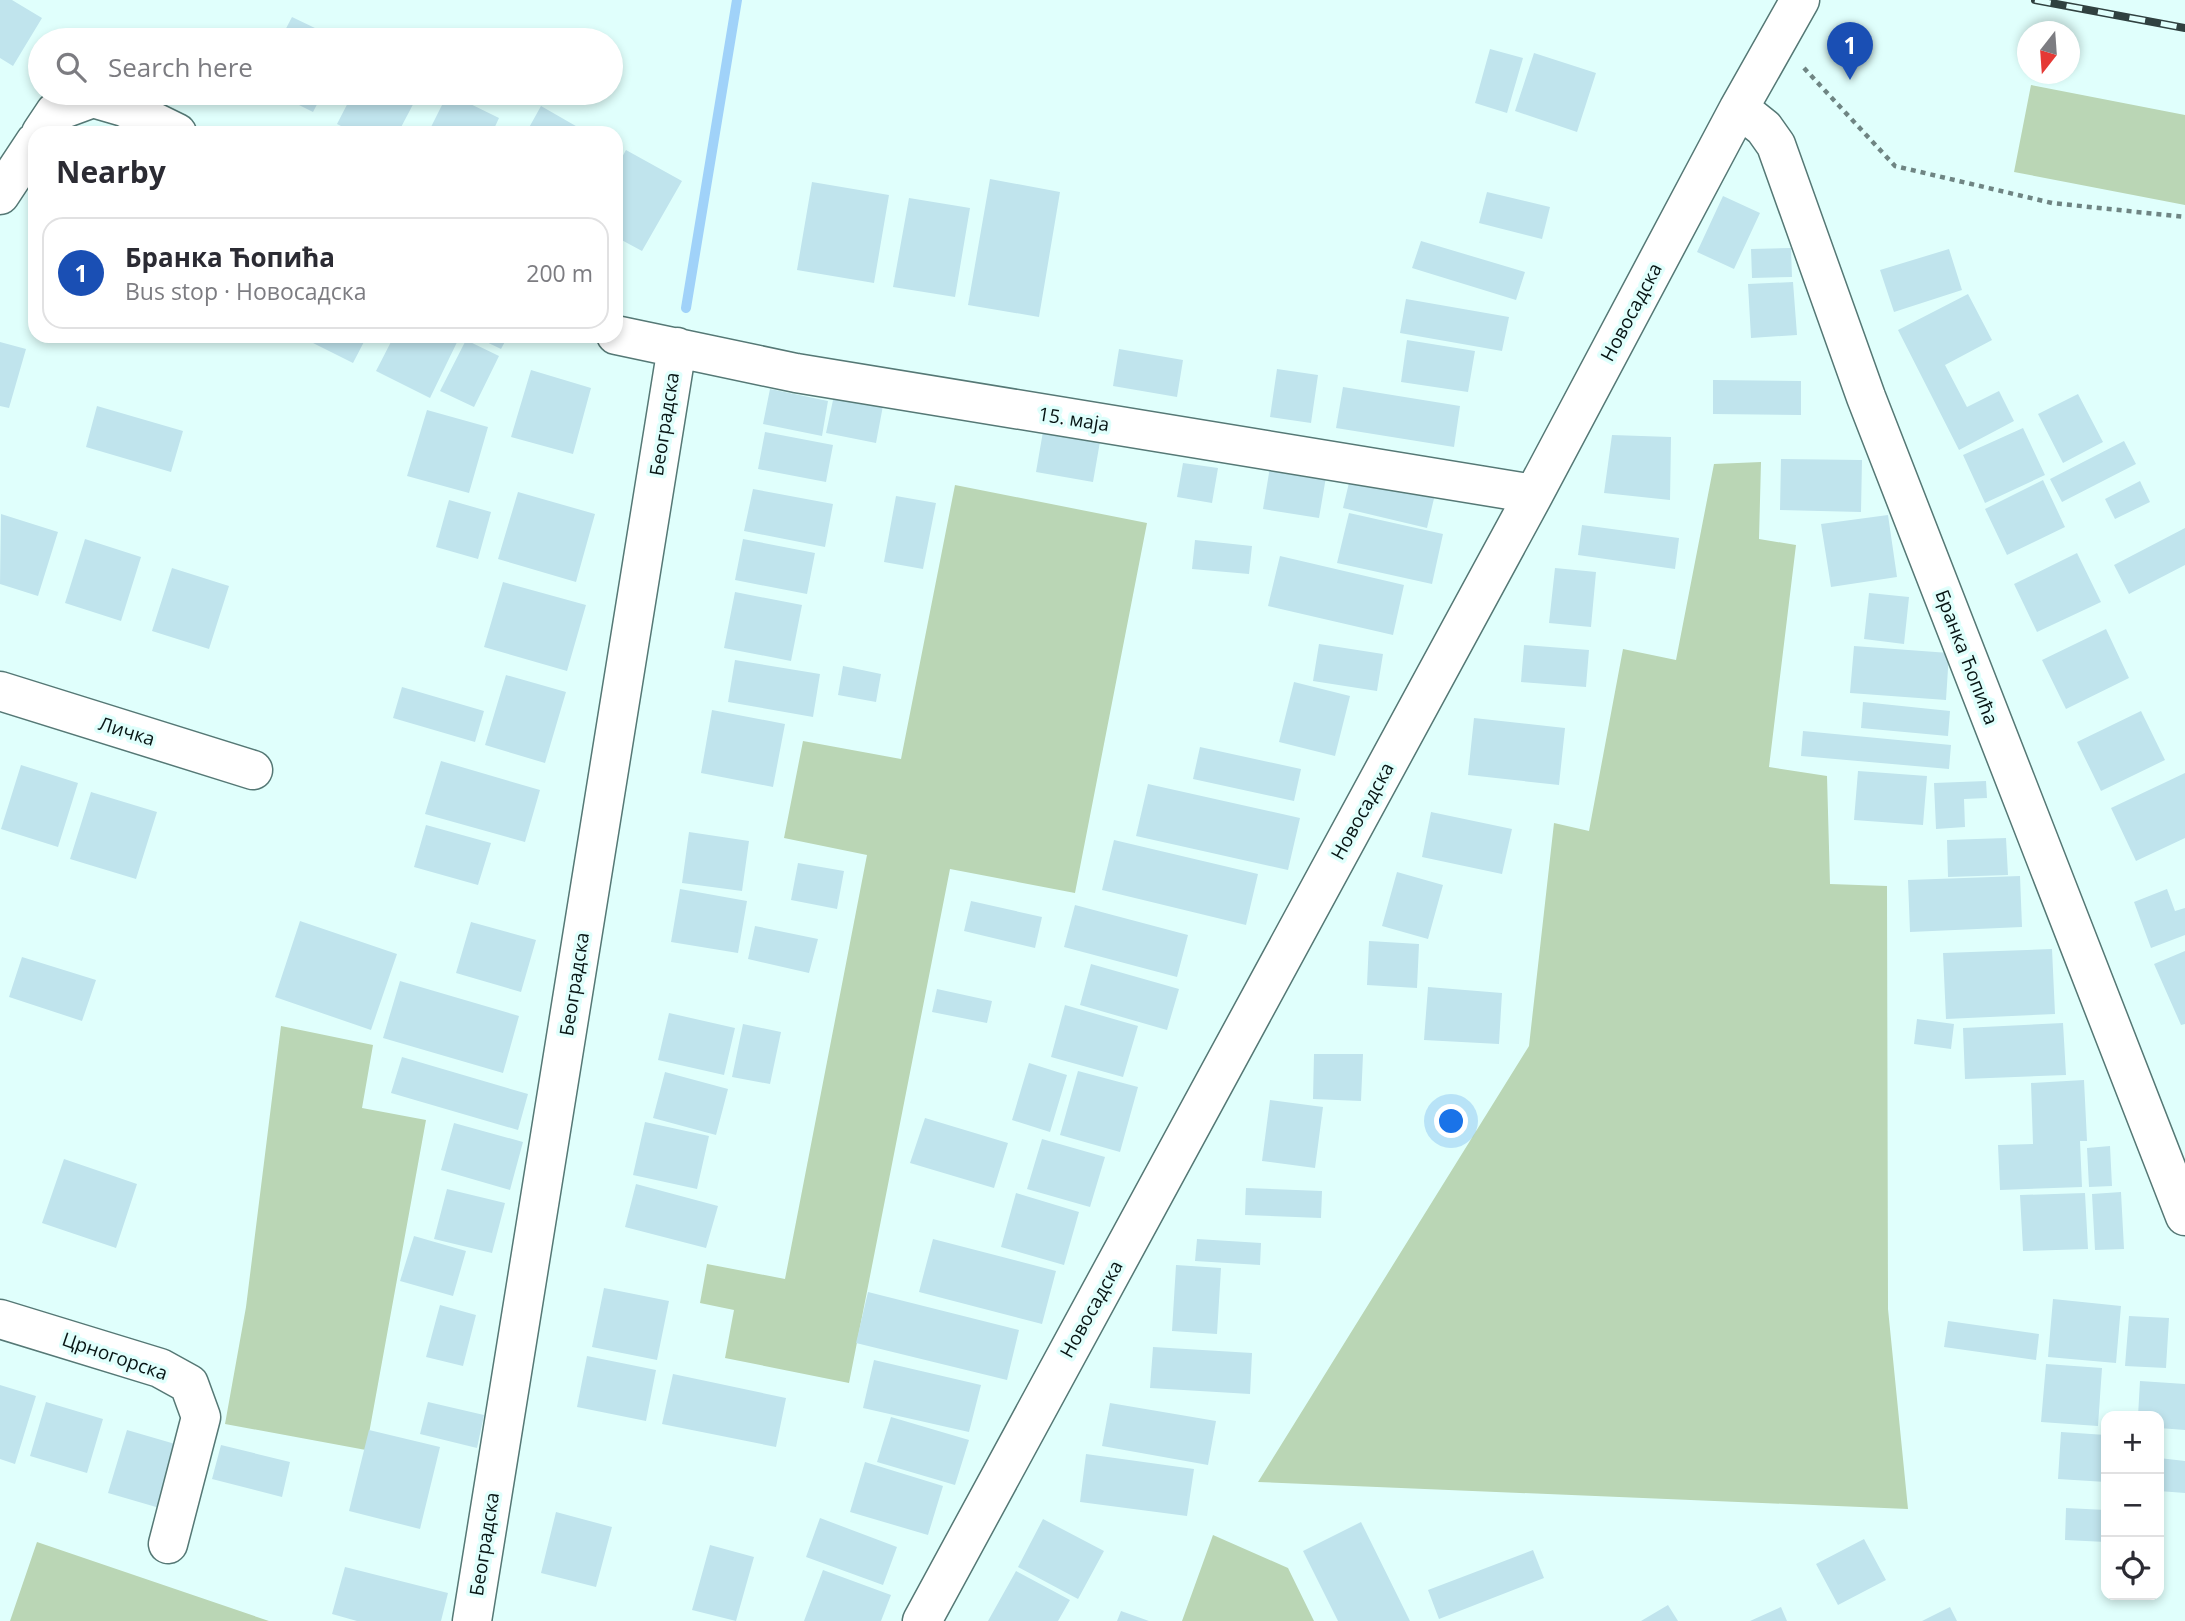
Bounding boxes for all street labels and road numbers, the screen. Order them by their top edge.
street label: Новосадска [1594,258,1668,366]
street label: Београдска [643,370,685,478]
street label: 15. маја [1037,401,1111,437]
street label: Бранка Ћопића [1929,586,2005,728]
street label: Личка [96,710,158,752]
street label: Новосадска [1324,758,1400,864]
street label: Београдска [553,930,595,1038]
street label: Новосадска [1053,1256,1129,1362]
street label: Црногорска [59,1326,171,1386]
street label: Београдска [463,1490,505,1598]

